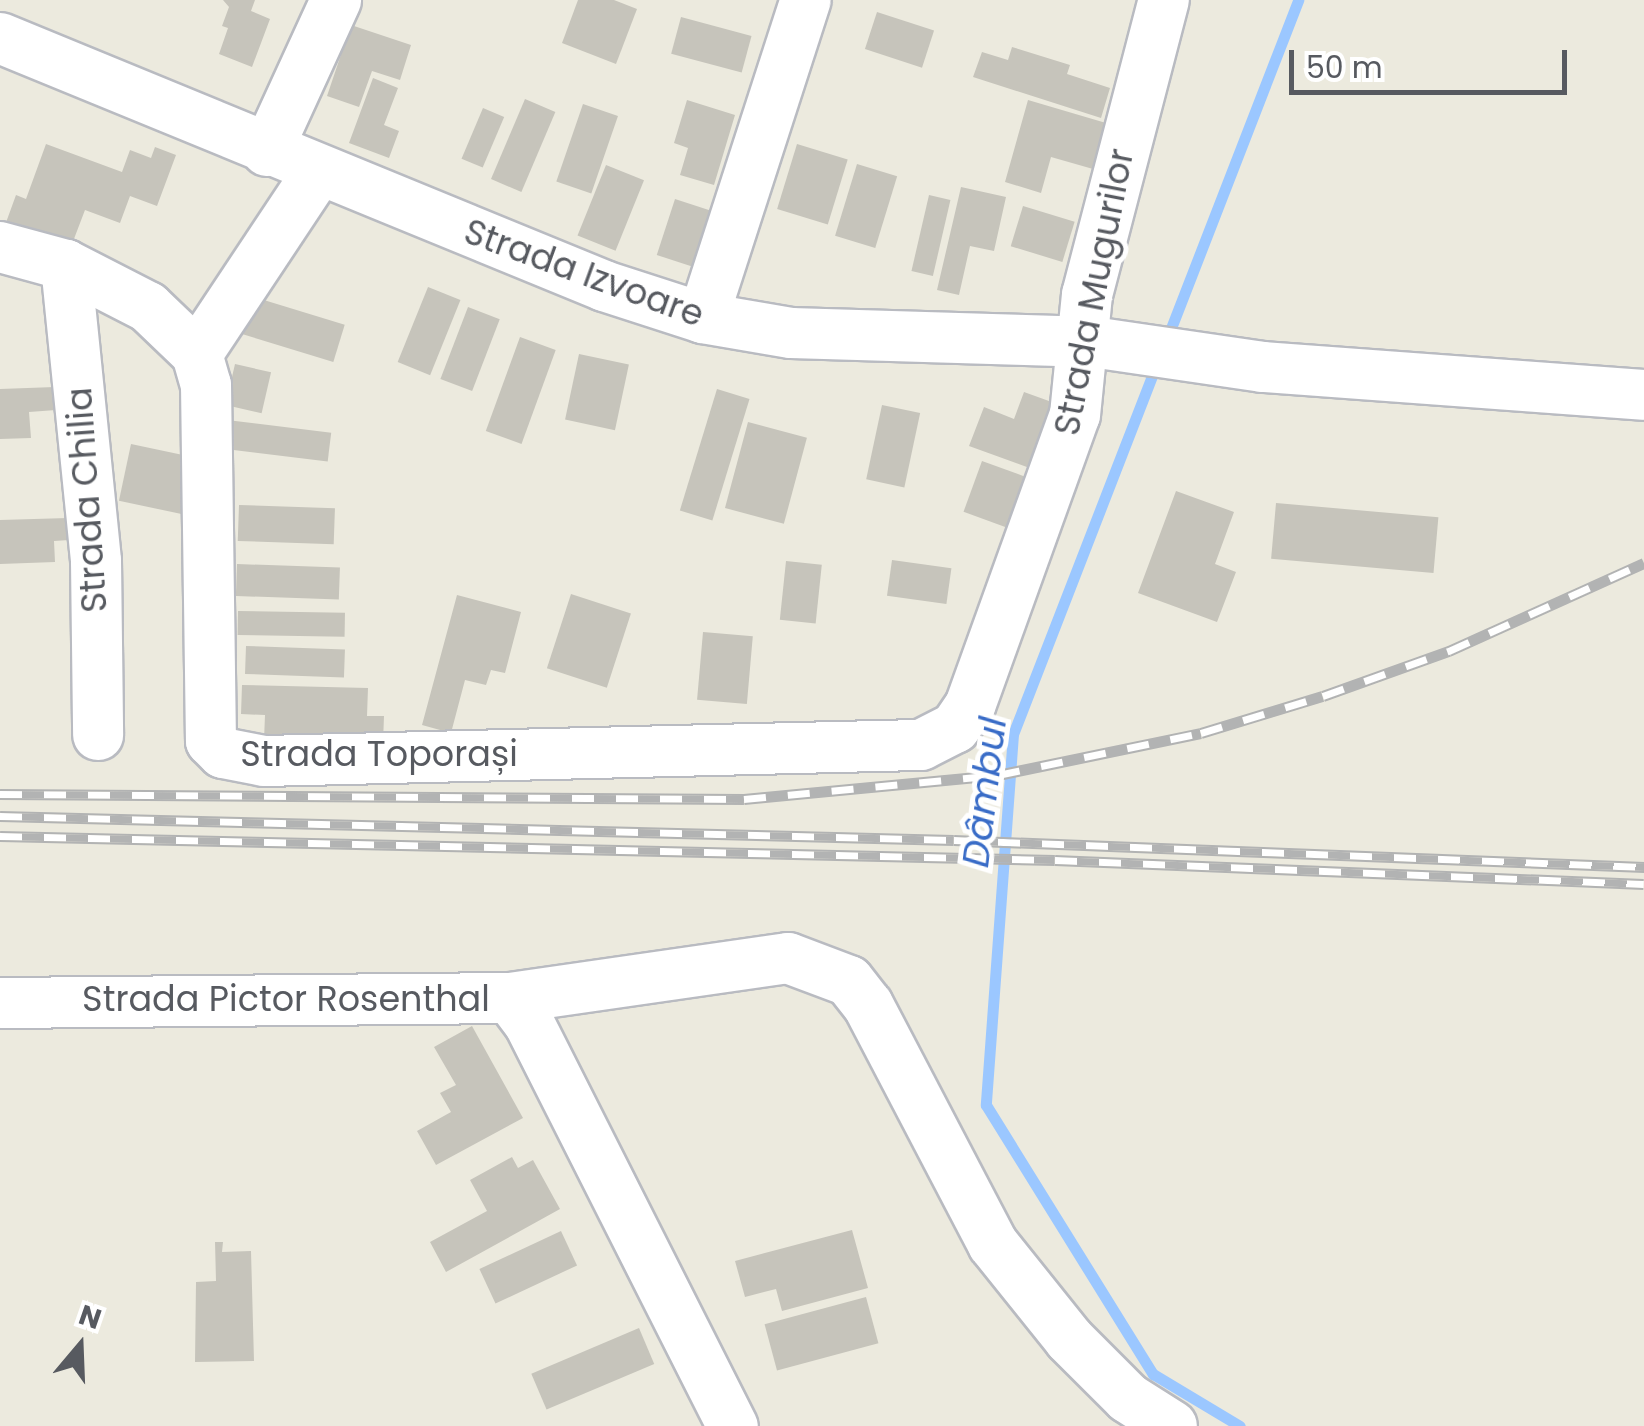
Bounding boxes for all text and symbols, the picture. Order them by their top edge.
scale bar [1294,30,1572,92]
text: 50 m [1306,46,1383,89]
street label: Strada Mugurilor [1046,145,1142,439]
street label: Strada Izvoare [459,210,709,336]
street label: Strada Chilia [58,386,116,614]
water label: Dâmbul [952,714,1016,870]
street label: Strada Toporași [240,733,518,775]
street label: Strada Pictor Rosenthal [82,978,490,1020]
text: N [74,1295,106,1339]
north arrow [30,1296,130,1396]

